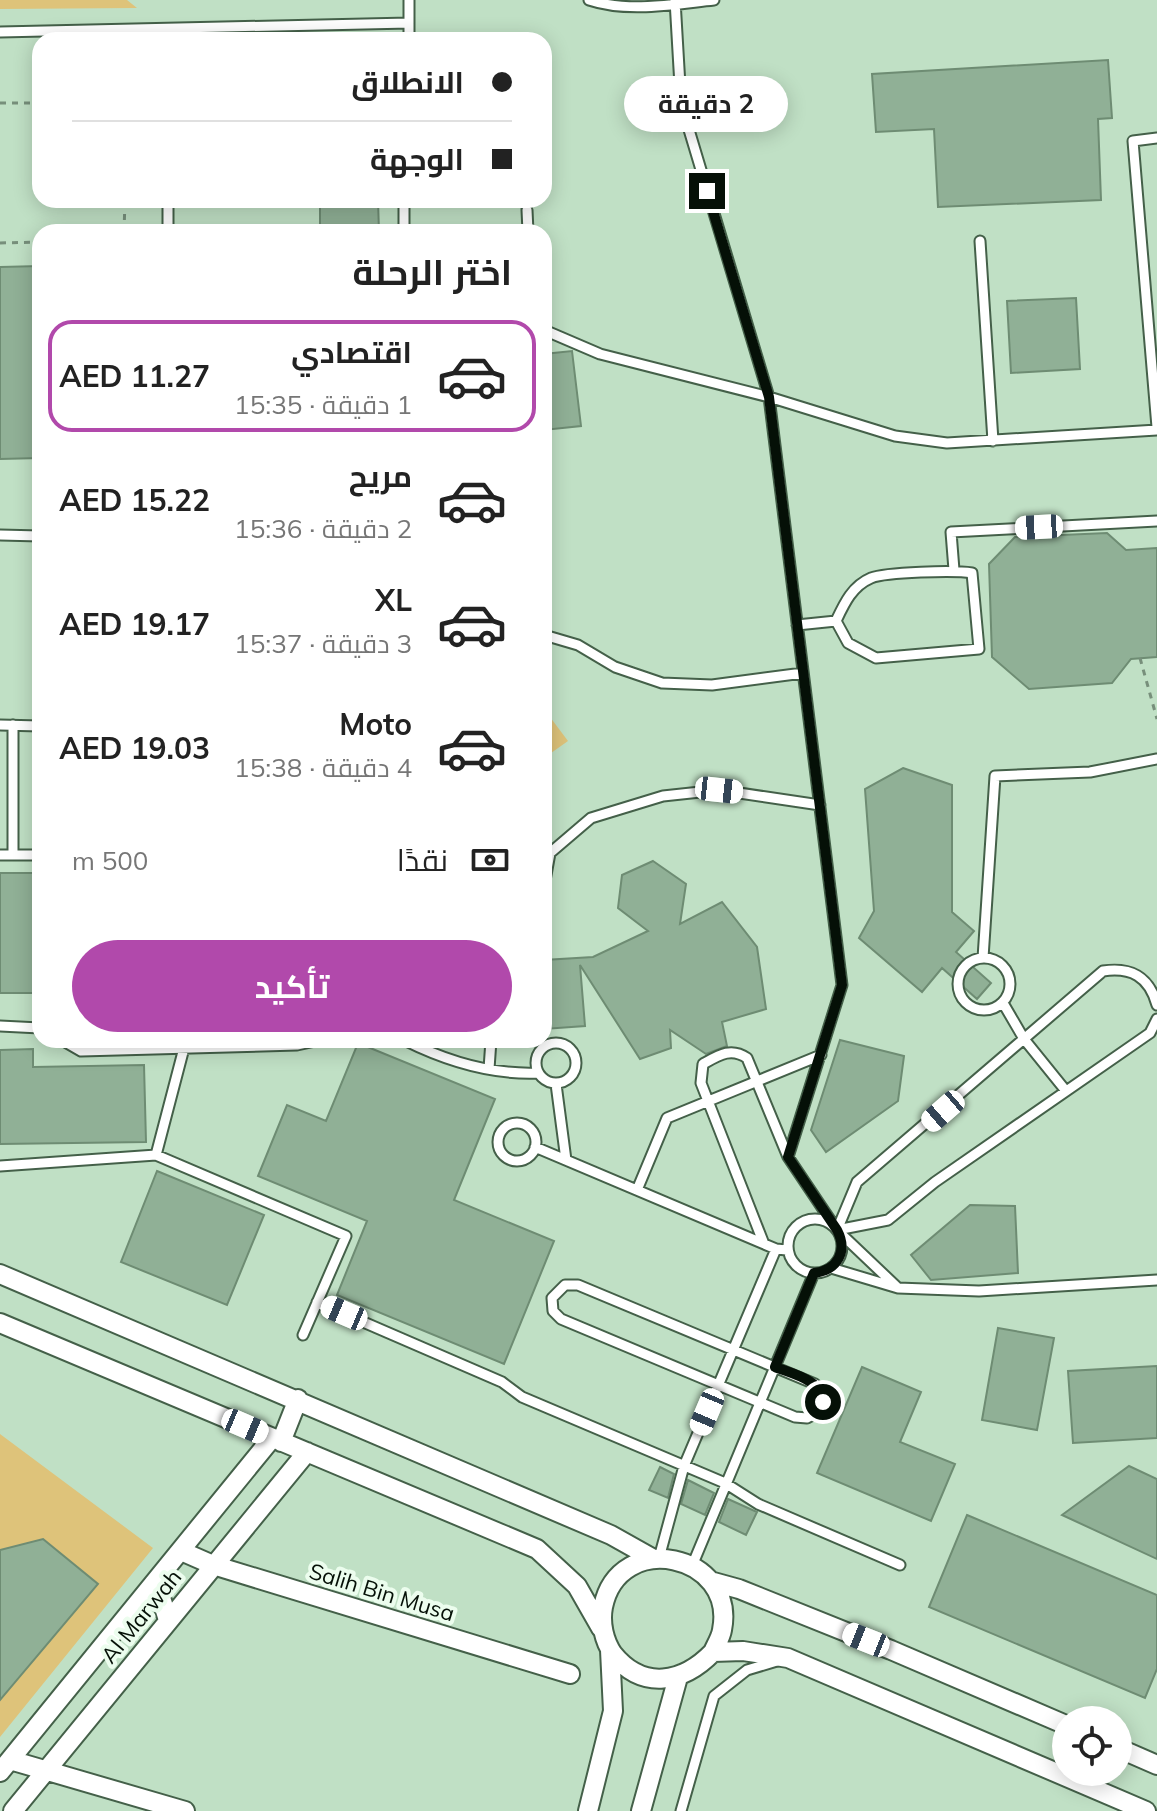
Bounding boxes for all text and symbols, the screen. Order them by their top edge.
text: الانطلاق [351,63,464,101]
callout: 2 دقيقة [625,75,789,131]
text: 2 دقيقة [658,87,754,120]
text: الوجهة [370,140,464,178]
route end [689,173,725,209]
text: اختر الرحلة [353,249,512,294]
text: اقتصادي [291,333,412,371]
icon: car [436,340,508,412]
text: AED 11.27 [59,357,210,395]
text: 1 دقيقة · 15:35 [234,388,412,421]
text: مريح [349,457,412,495]
icon: car [436,464,508,536]
text: AED 15.22 [59,481,210,519]
text: 2 دقيقة · 15:36 [234,512,412,545]
car [1014,514,1064,540]
text: XL [375,581,412,619]
icon: car [436,588,508,660]
text: AED 19.17 [59,605,210,643]
text: 3 دقيقة · 15:37 [234,627,412,660]
text: Moto [339,705,412,743]
icon: car [436,712,508,784]
text: AED 19.03 [59,729,210,767]
text: 4 دقيقة · 15:38 [234,751,412,784]
car [694,776,744,804]
icon: cash [468,838,512,882]
text: نقدًا [397,841,448,879]
text: 500 m [72,844,148,877]
button: تأكيد [72,940,512,1032]
car [917,1086,969,1136]
car [317,1293,371,1333]
route start [805,1384,841,1420]
car [687,1385,727,1439]
car [218,1406,272,1446]
street label: Salih Bin Musa [306,1557,458,1627]
street label: Al Marwah [95,1563,187,1669]
car [839,1620,893,1660]
map controls [1052,1706,1132,1786]
button: locate [1052,1706,1132,1786]

